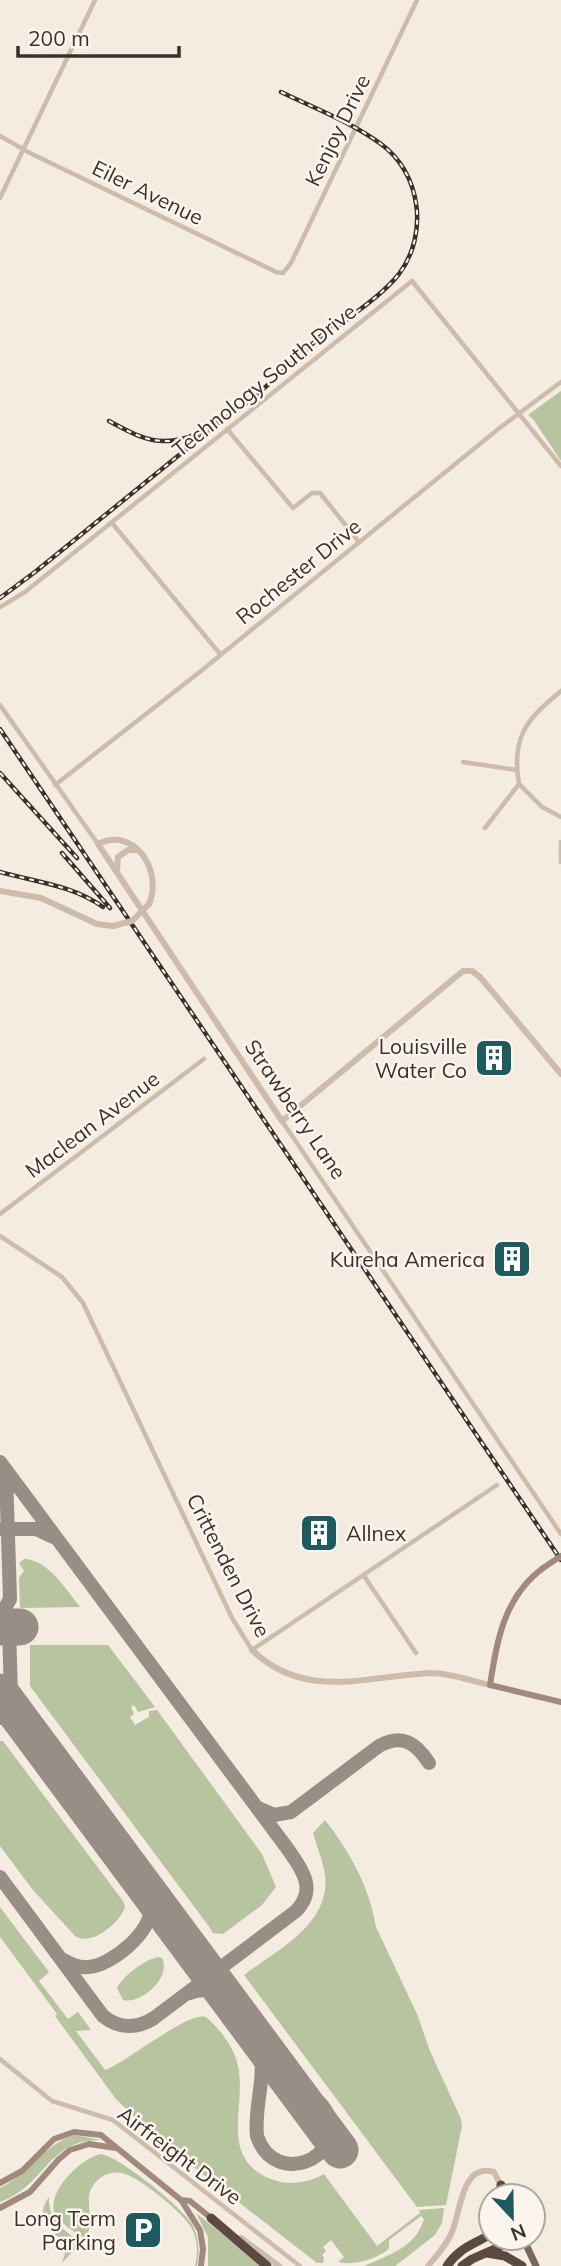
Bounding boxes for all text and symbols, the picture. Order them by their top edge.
scale bar [18,14,178,58]
text: 200 m [28,25,90,51]
street label: Kenjoy Drive [299,70,375,190]
street label: Eiler Avenue [88,154,208,230]
street label: Technology South Drive [167,298,361,462]
street label: Rochester Drive [230,513,366,629]
place label: Louisville Water Co [375,1033,467,1083]
street label: Strawberry Lane [240,1034,352,1184]
building icon: Louisville Water Co [473,1037,515,1079]
street label: Maclean Avenue [20,1065,164,1183]
building icon: Kureha America [491,1238,533,1280]
place label: Kureha America [330,1246,485,1272]
street label: Crittenden Drive [182,1489,276,1641]
building icon: Allnex [298,1512,340,1554]
place label: Allnex [346,1520,406,1546]
street label: Airfreight Drive [113,2100,247,2210]
north arrow [477,2182,547,2252]
place label: Long Term Parking [14,2205,116,2255]
parking icon: Long Term Parking [122,2209,164,2251]
text: N [507,2219,530,2247]

